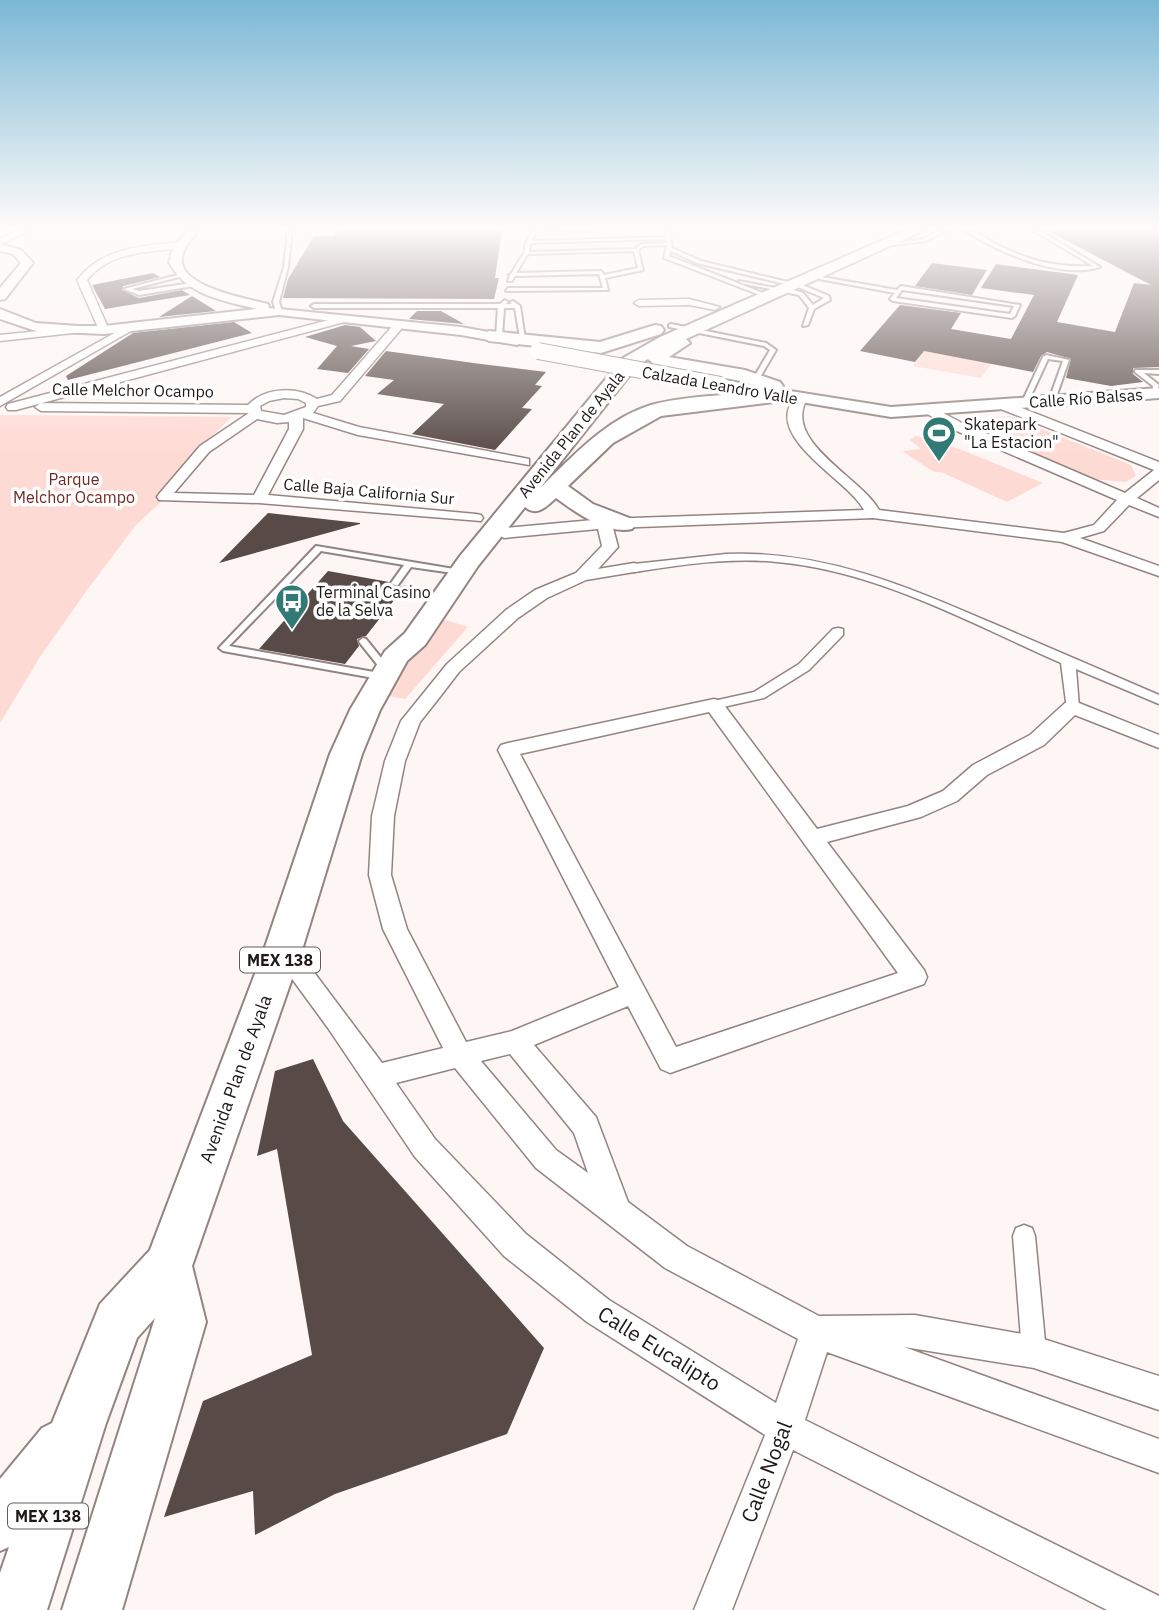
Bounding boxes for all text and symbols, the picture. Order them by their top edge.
street label: Calzada Leandro Valle [641,361,800,409]
street label: Avenida Plan de Ayala [514,366,629,502]
street label: Calle Melchor Ocampo [52,379,214,401]
street label: Calle Río Balsas [1028,384,1144,412]
sports icon: Skatepark "La Estacion" [920,414,958,463]
place label: Skatepark "La Estacion" [964,414,1059,452]
park label: Parque Melchor Ocampo [13,469,135,507]
street label: Calle Baja California Sur [283,474,455,508]
bus stop icon: Terminal Casino de la Selva [273,582,311,631]
place label: Terminal Casino de la Selva [316,582,431,620]
road number: MEX 138 [240,948,320,972]
street label: Avenida Plan de Ayala [194,991,277,1166]
street label: Calle Eucalipto [593,1299,726,1397]
street label: Calle Nogal [734,1417,798,1526]
road number: MEX 138 [8,1504,88,1528]

